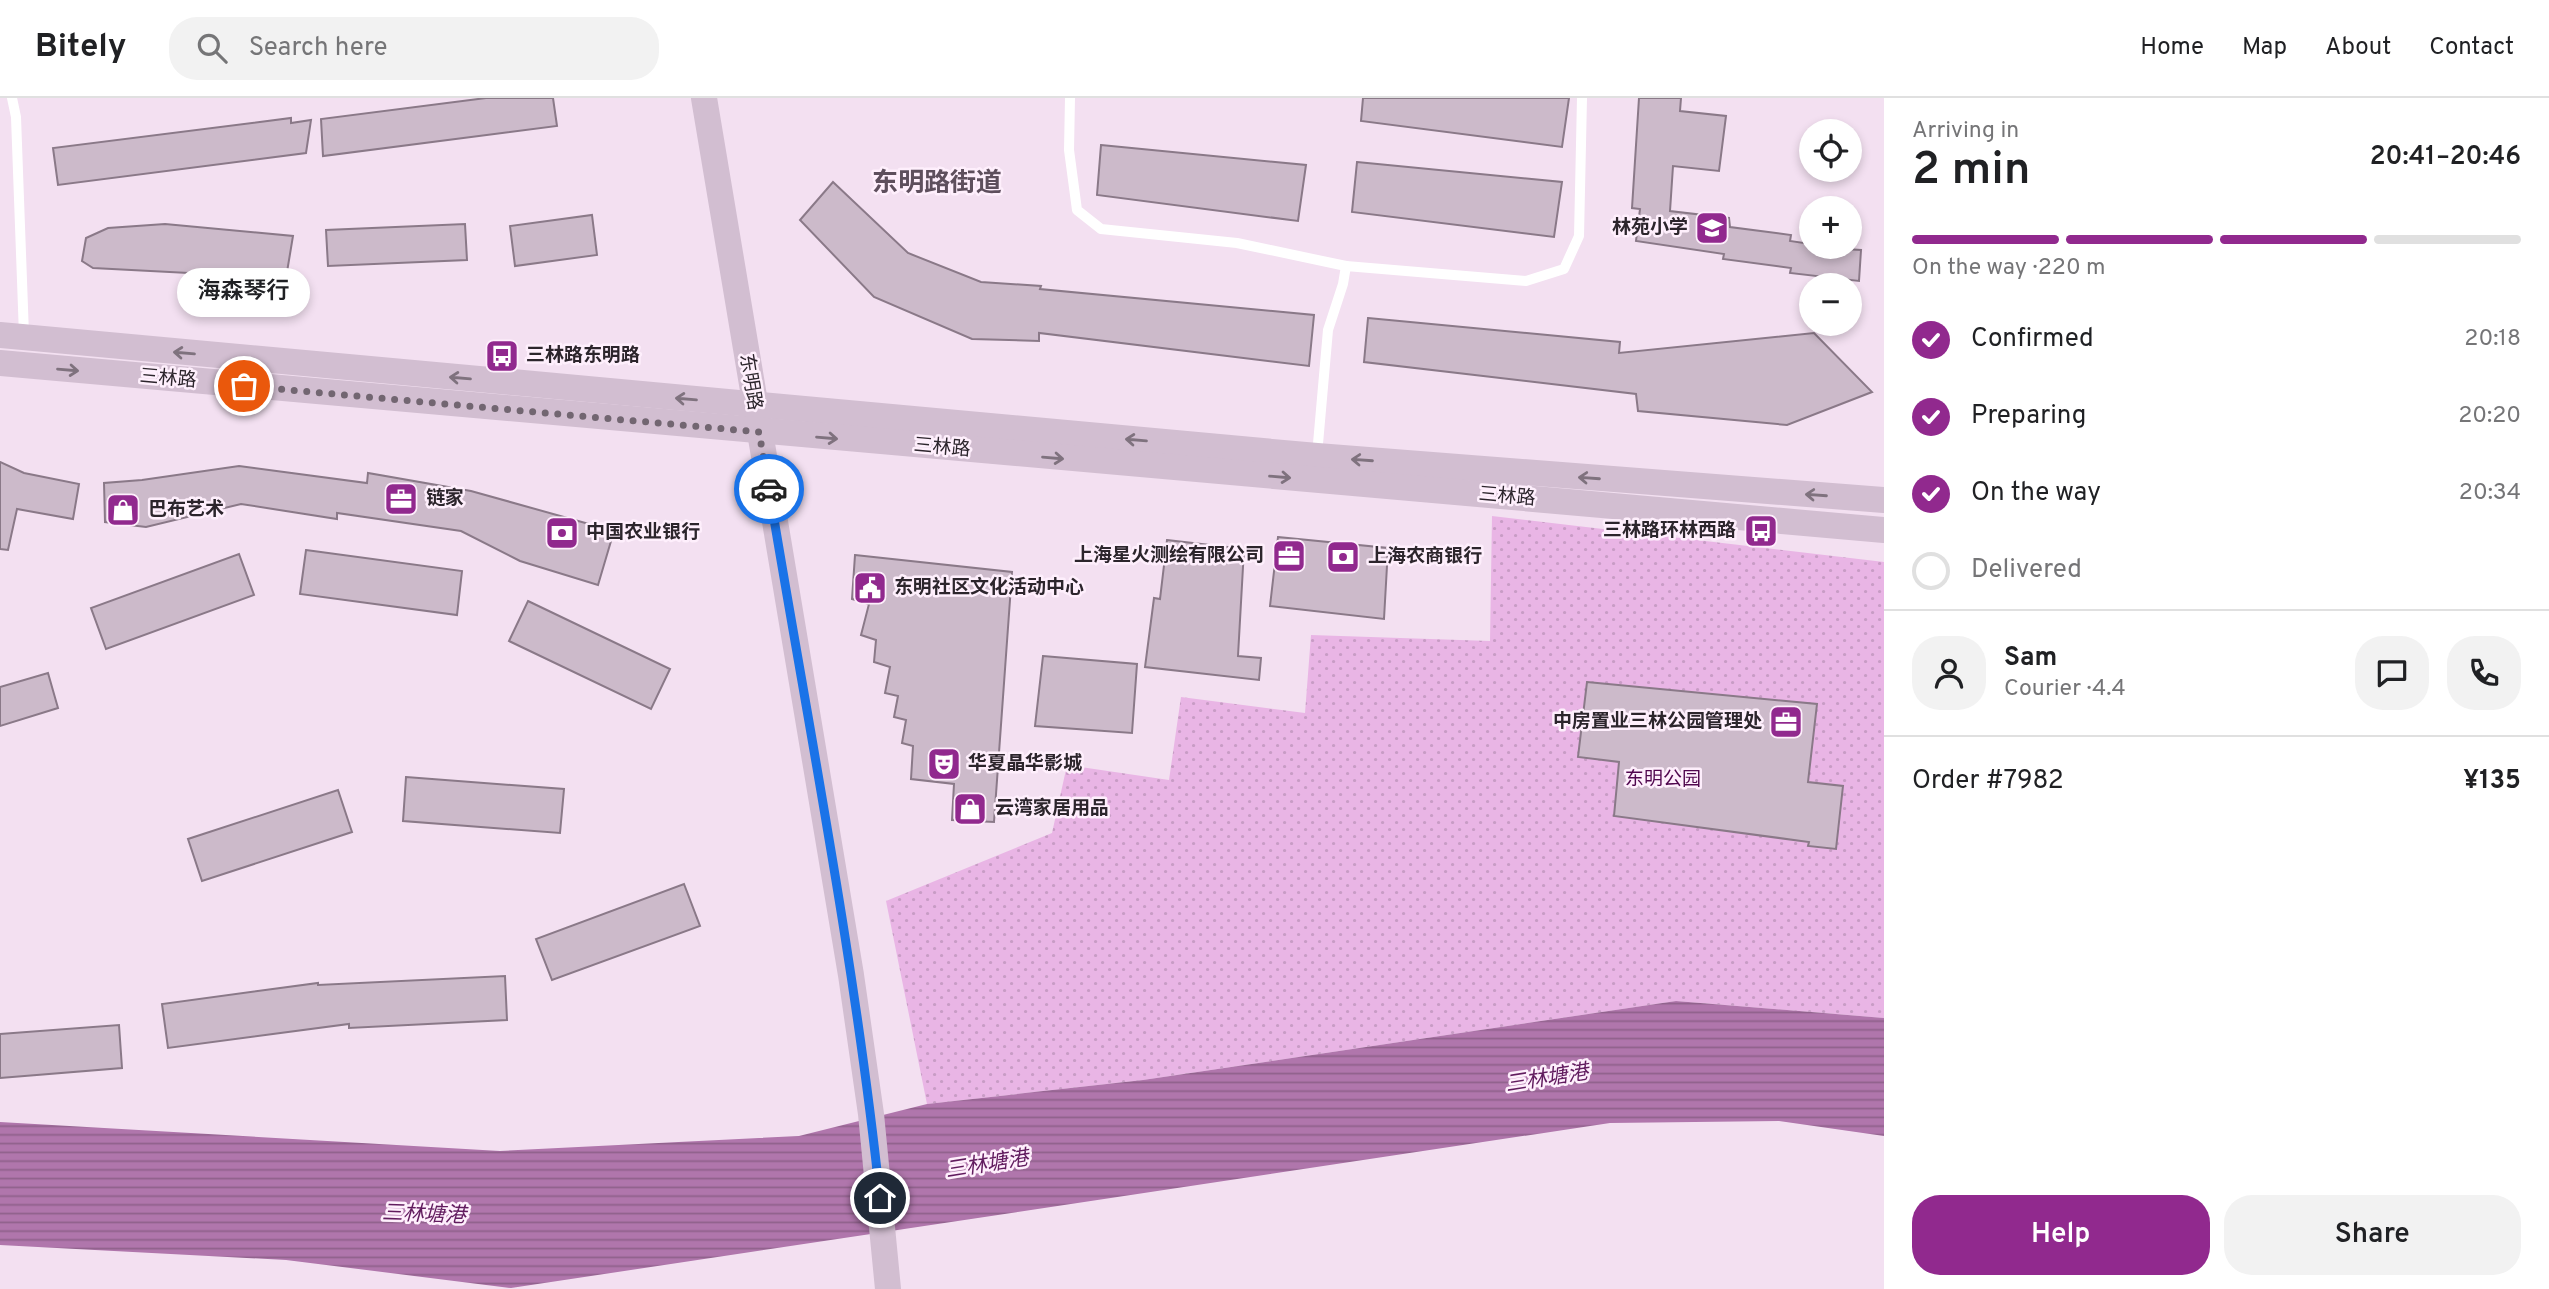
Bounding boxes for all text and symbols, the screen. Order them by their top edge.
search box [169,17,659,80]
text: Bitely [35,27,127,69]
icon: search [193,29,231,67]
text: Search here [249,32,388,65]
text: Home [2140,33,2204,63]
text: Map [2242,33,2287,63]
text: About [2325,33,2391,63]
text: Contact [2429,33,2514,63]
text: Arriving in [1912,117,2019,146]
map controls [1799,119,1862,336]
button: locate [1799,119,1862,182]
text: 20:41–20:46 [2370,141,2521,174]
text: 2 min [1912,142,2031,201]
district label: 东明路街道 [872,168,1002,201]
button: + [1799,196,1862,259]
school or university icon: 林苑小学 [1693,209,1731,247]
place label: 林苑小学 [1612,216,1688,240]
text: On the way · 220 m [1912,254,2106,283]
callout: 海森琴行 [177,267,310,316]
button: − [1799,273,1862,336]
text: 海森琴行 [198,278,290,307]
icon: check [1912,321,1950,359]
text: Confirmed [1971,323,2094,356]
text: 20:18 [2464,325,2521,354]
bus stop icon: 三林路东明路 [483,337,521,375]
place label: 三林路东明路 [526,344,640,368]
one-way arrow [174,346,196,359]
street label: 东明路 [734,352,766,412]
pin [214,356,274,416]
one-way arrow [56,364,79,377]
street label: 三林路 [139,365,197,393]
icon: bag [225,367,263,405]
one-way arrow [449,371,472,384]
one-way arrow [675,392,698,405]
icon: check [1912,398,1950,436]
text: Preparing [1971,400,2086,433]
text: 20:20 [2458,402,2521,431]
one-way arrow [815,432,838,445]
one-way arrow [1125,433,1148,446]
street label: 三林路 [913,434,971,462]
one-way arrow [1042,452,1064,465]
one-way arrow [1352,453,1374,466]
courier [734,454,804,524]
icon: car [750,470,788,508]
one-way arrow [1268,471,1291,484]
one-way arrow [1578,471,1601,484]
icon: check [1912,475,1950,513]
text: On the way [1971,477,2101,510]
text: 20:34 [2459,479,2521,508]
office icon: 链家 [382,480,420,518]
street label: 三林路 [1478,483,1536,511]
place label: 链家 [426,487,464,511]
one-way arrow [1805,488,1828,501]
shop icon: 巴布艺术 [104,491,142,529]
place label: 巴布艺术 [148,498,224,522]
bus stop icon: 三林路环林西路 [1742,512,1780,550]
bank icon: 中国农业银行 [543,514,581,552]
place label: 三林路环林西路 [1603,519,1736,543]
place label: 中国农业银行 [586,521,700,545]
office icon: 上海星火测绘有限公司 [1270,537,1308,575]
bank icon: 上海农商银行 [1324,538,1362,576]
place label: 上海星火测绘有限公司 [1074,544,1264,568]
place label: 上海农商银行 [1368,545,1482,569]
text: Delivered [1971,554,2082,587]
public building icon: 东明社区文化活动中心 [851,569,889,607]
place label: 东明社区文化活动中心 [894,576,1084,600]
button: person [1912,636,1986,710]
button: chat [2355,636,2429,710]
button: phone [2447,636,2521,710]
text: Sam [2004,642,2057,675]
text: Courier · 4.4 [2004,675,2126,704]
office icon: 中房置业三林公园管理处 [1767,703,1805,741]
place label: 中房置业三林公园管理处 [1553,710,1762,734]
theatre icon: 华夏晶华影城 [925,745,963,783]
place label: 华夏晶华影城 [968,752,1082,776]
text: Order #7982 [1912,765,2064,798]
text: ¥135 [2463,765,2521,798]
park label: 东明公园 [1625,768,1701,792]
shop icon: 云湾家居用品 [951,790,989,828]
place label: 云湾家居用品 [995,797,1109,821]
water label: 三林塘港 [1503,1059,1594,1099]
water label: 三林塘港 [943,1145,1034,1185]
pin [850,1168,910,1228]
icon: home [861,1179,899,1217]
button: Help [1912,1195,2210,1275]
button: Share [2224,1195,2521,1275]
water label: 三林塘港 [382,1200,469,1230]

